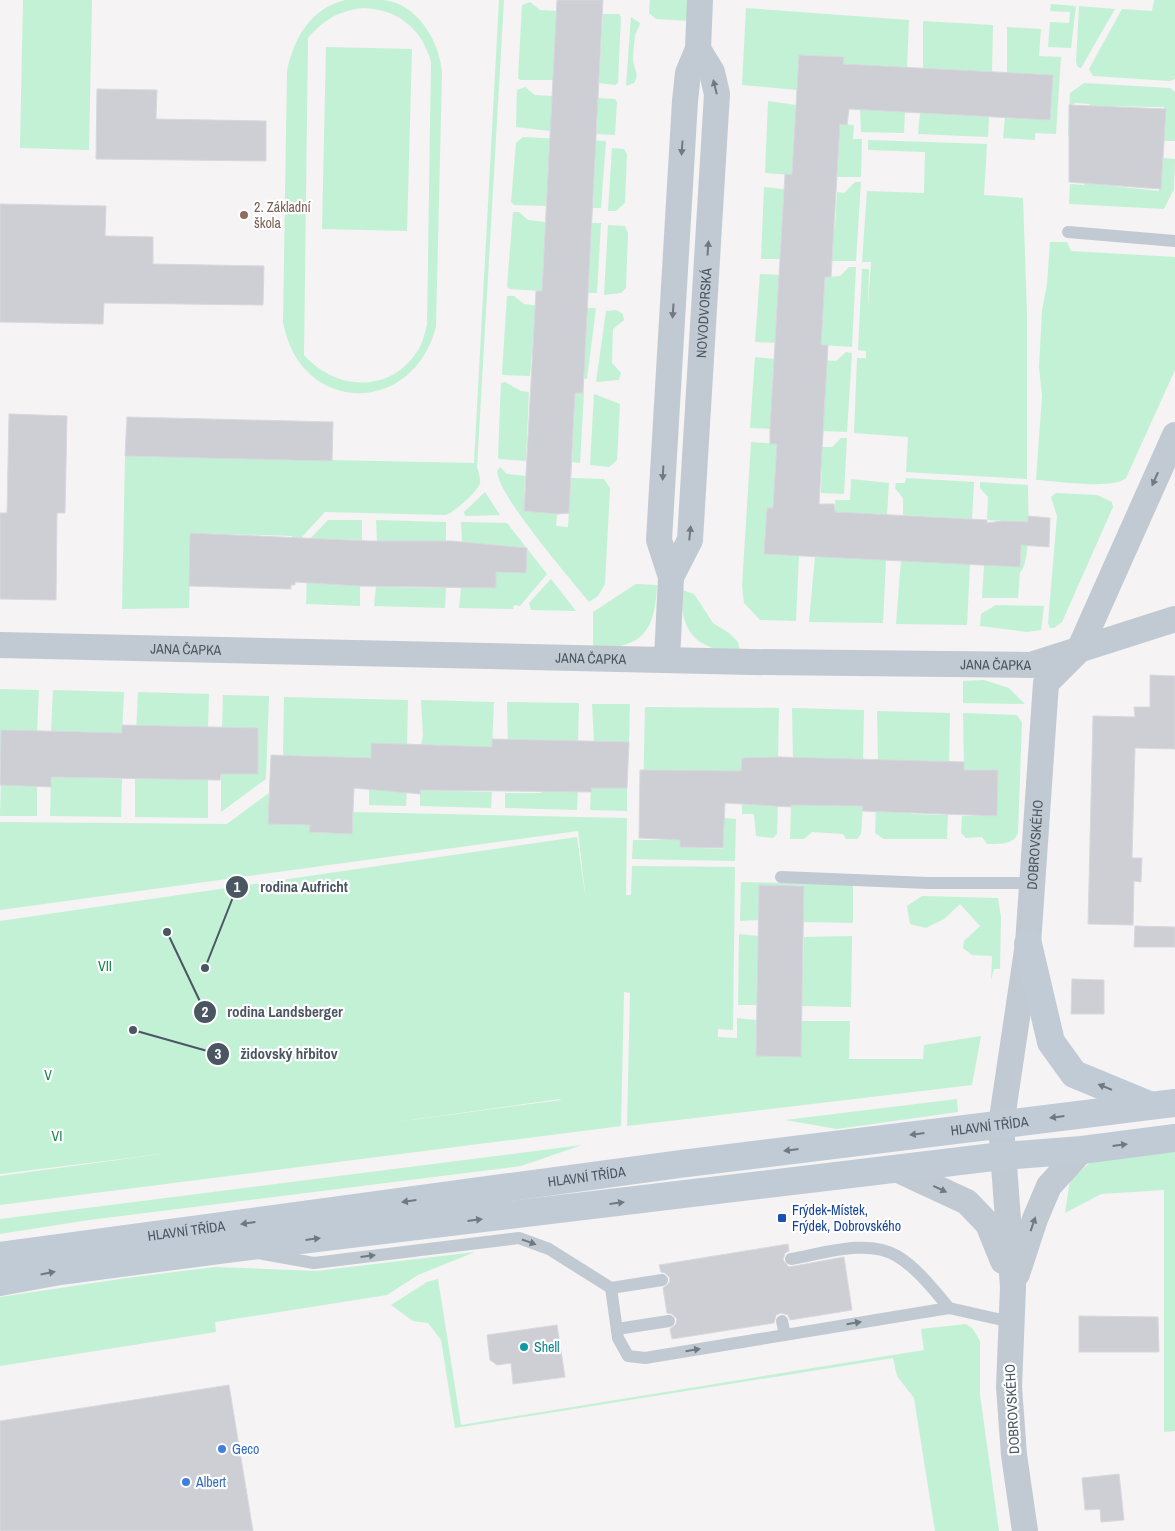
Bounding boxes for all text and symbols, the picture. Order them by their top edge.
one-way arrow [711,79,719,94]
one-way arrow [677,141,685,157]
place label: 2. Základní škola [254,198,312,232]
marker: 2. Základní škola [238,209,250,221]
one-way arrow [704,240,712,256]
street label: NOVODVORSKÁ [692,267,715,359]
one-way arrow [668,303,676,319]
one-way arrow [658,465,666,481]
one-way arrow [1151,472,1159,486]
one-way arrow [686,524,694,540]
street label: JANA ČAPKA [150,639,222,659]
street label: JANA ČAPKA [555,649,627,668]
street label: JANA ČAPKA [960,655,1032,674]
street label: DOBROVSKÉHO [1023,799,1047,890]
callout: rodina Aufricht [225,872,358,902]
text: 1 [234,876,241,897]
text: rodina Aufricht [260,876,348,897]
park label: VII [98,957,112,975]
callout: rodina Landsberger [192,997,353,1027]
text: 2 [202,1001,209,1022]
text: rodina Landsberger [227,1001,343,1022]
callout: židovský hřbitov [206,1039,348,1069]
text: 3 [215,1043,222,1064]
text: židovský hřbitov [240,1043,338,1064]
park label: V [44,1066,52,1084]
one-way arrow [1097,1083,1112,1091]
street label: HLAVNÍ TŘÍDA [950,1112,1030,1140]
one-way arrow [1049,1114,1065,1122]
park label: VI [52,1127,62,1145]
one-way arrow [909,1131,925,1139]
one-way arrow [1113,1141,1129,1149]
one-way arrow [782,1146,798,1154]
street label: HLAVNÍ TŘÍDA [547,1162,627,1191]
one-way arrow [933,1185,948,1194]
one-way arrow [400,1197,416,1205]
one-way arrow [609,1199,625,1207]
place label: Frýdek-Místek, Frýdek, Dobrovského [792,1201,901,1235]
marker: Frýdek-Místek, Frýdek, Dobrovského [776,1212,788,1224]
one-way arrow [467,1216,483,1224]
one-way arrow [1030,1216,1038,1231]
street label: HLAVNÍ TŘÍDA [146,1217,227,1245]
one-way arrow [239,1219,255,1227]
one-way arrow [305,1235,321,1243]
one-way arrow [522,1238,537,1246]
one-way arrow [360,1252,376,1260]
one-way arrow [40,1269,55,1277]
one-way arrow [846,1319,862,1327]
place label: Shell [534,1338,560,1356]
marker: Shell [518,1341,530,1353]
one-way arrow [686,1346,702,1354]
street label: DOBROVSKÉHO [1001,1364,1023,1454]
place label: Geco [232,1440,259,1458]
marker: Geco [216,1443,228,1455]
place label: Albert [195,1473,226,1491]
marker: Albert [180,1476,192,1488]

